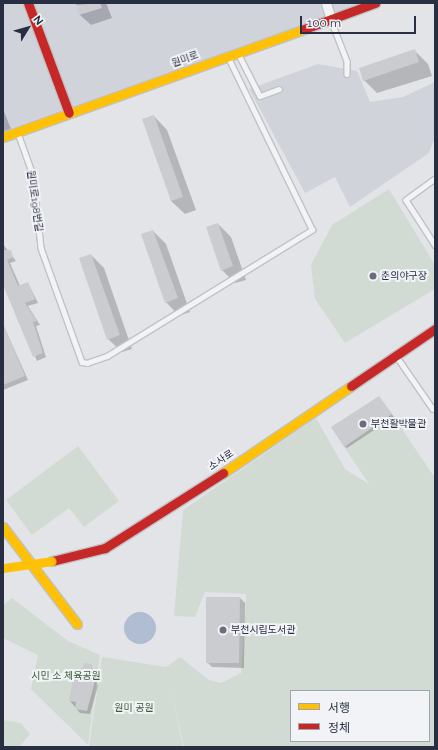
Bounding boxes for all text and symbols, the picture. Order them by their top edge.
north arrow [8,8,48,48]
scale bar [302,8,418,34]
text: N [30,13,46,28]
text: 100 m [307,16,341,30]
street label: 원미로 [170,49,200,69]
street label: 원미로198번길 [25,169,45,233]
place label: 춘의야구장 [381,270,427,282]
marker: 춘의야구장 [368,271,378,281]
place label: 부천활박물관 [371,418,426,430]
marker: 부천활박물관 [358,419,368,429]
street label: 소사로 [206,447,236,473]
place label: 부천시립도서관 [231,624,295,636]
marker: 부천시립도서관 [218,625,228,635]
park label: 시민 소 체육공원 [31,670,101,682]
legend [290,690,430,742]
text: 서행 [328,701,350,715]
park label: 원미 공원 [114,702,154,714]
text: 정체 [328,721,350,735]

